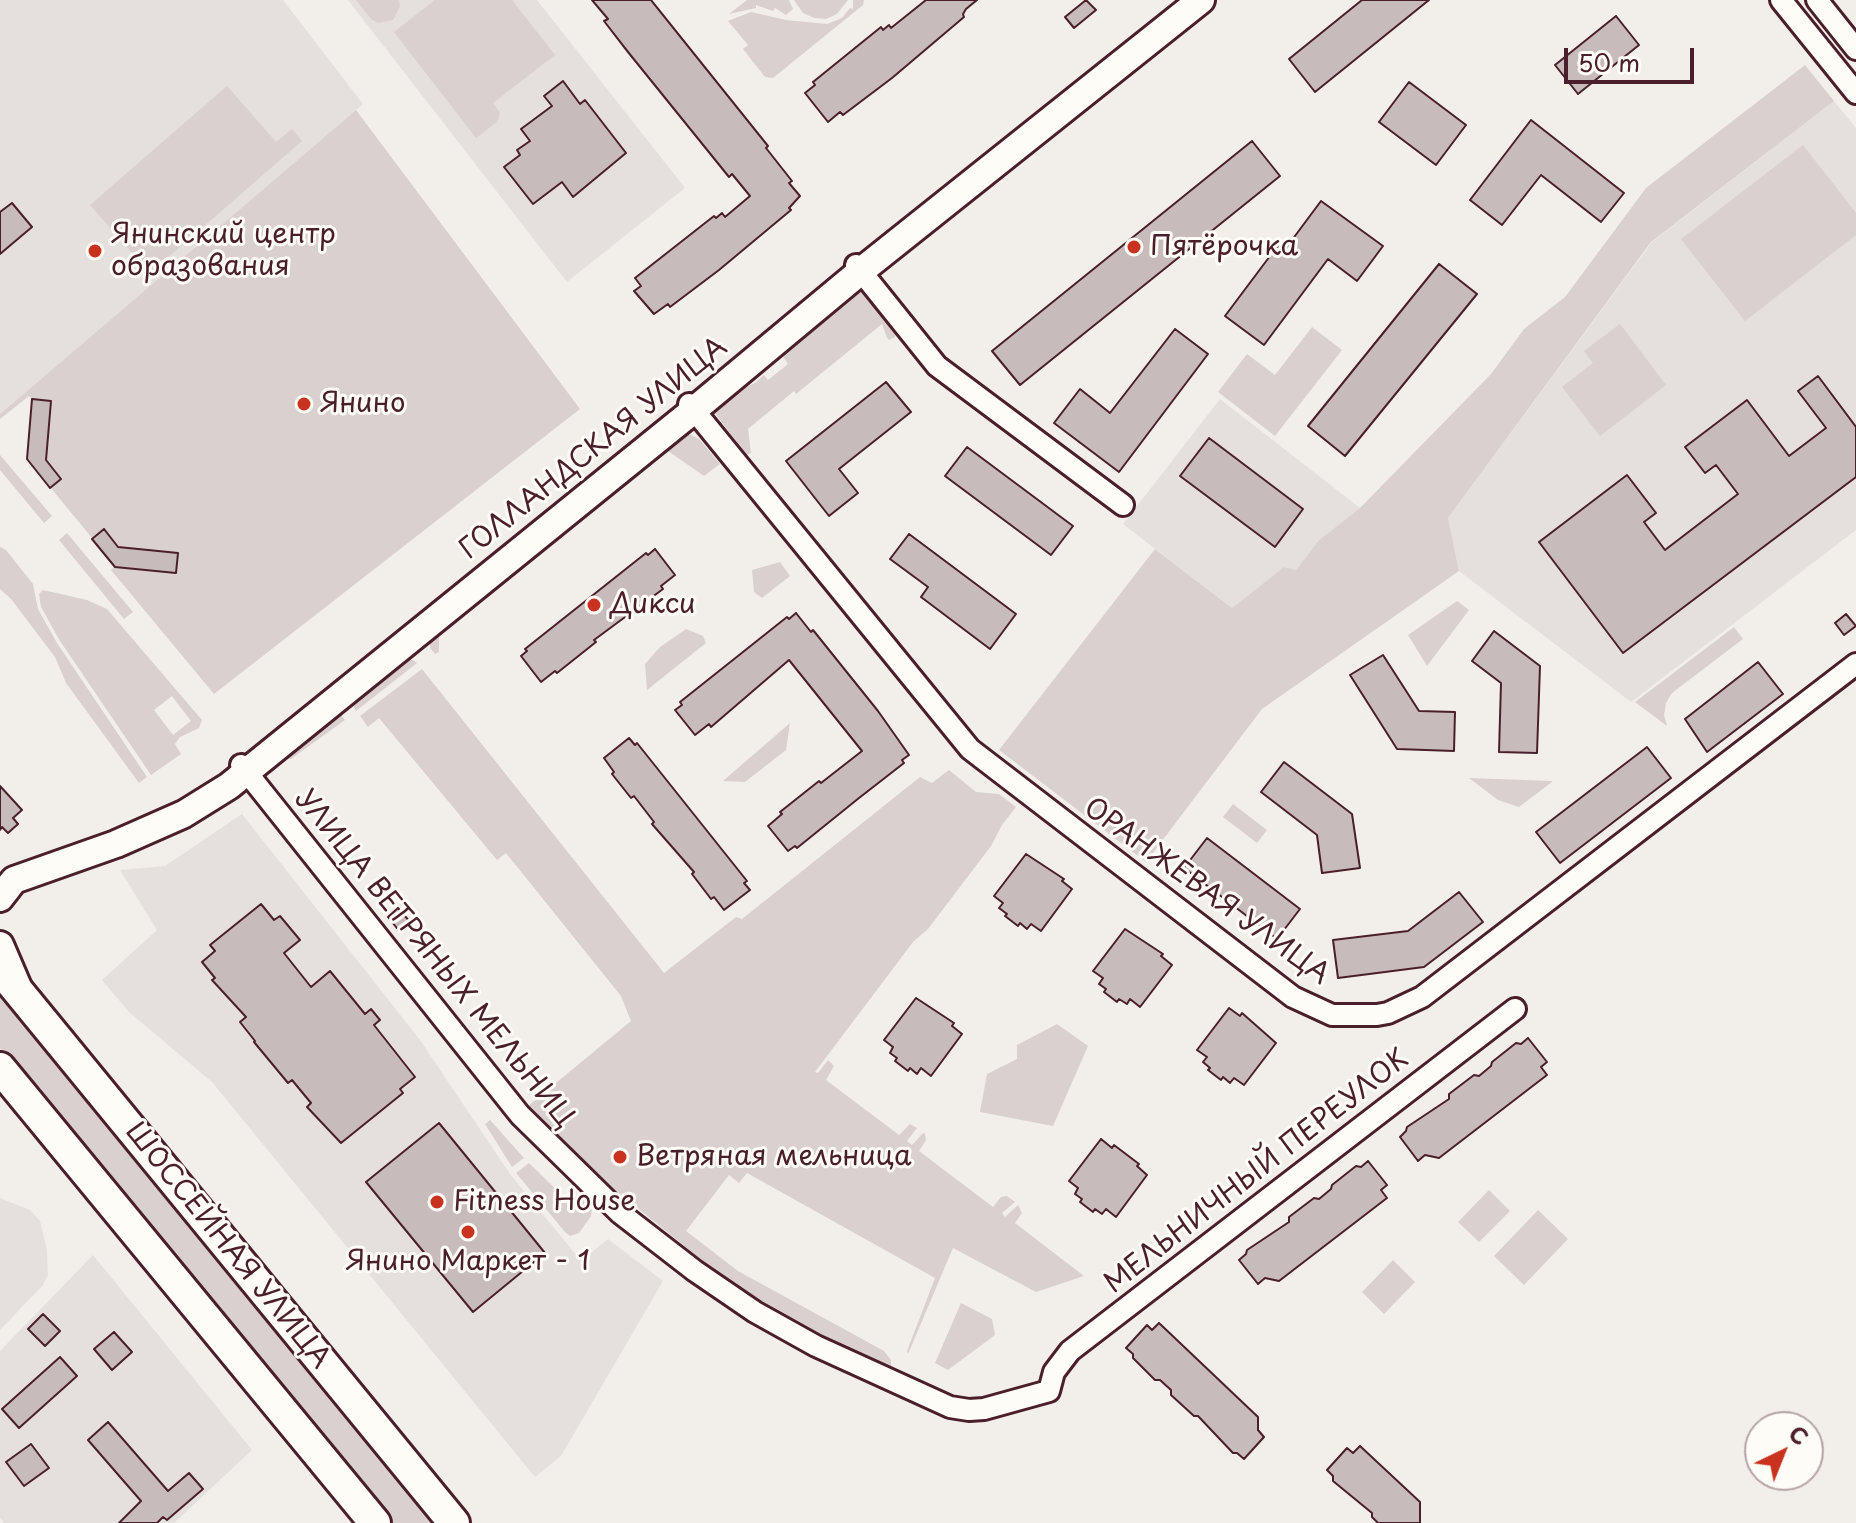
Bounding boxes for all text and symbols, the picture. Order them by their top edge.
scale bar [1568,32,1698,82]
text: 50 m [1578,44,1640,80]
place label: Янинский центр образования [111,218,336,284]
place label: Пятёрочка [1150,230,1298,264]
marker: Пятёрочка [1125,238,1143,256]
marker: Янинский центр образования [86,242,104,260]
street label: ГОЛЛАНДСКАЯ УЛИЦА [454,331,734,567]
place label: Янино [320,387,406,421]
marker: Янино [295,395,313,413]
place label: Дикси [610,588,696,622]
marker: Дикси [585,596,603,614]
street label: УЛИЦА ВЕТРЯНЫХ МЕЛЬНИЦ [287,783,581,1135]
street label: ОРАНЖЕВАЯ УЛИЦА [1077,792,1335,992]
street label: МЕЛЬНИЧНЫЙ ПЕРЕУЛОК [1098,1043,1416,1301]
street label: ШОССЕЙНАЯ УЛИЦА [117,1116,337,1376]
place label: Ветряная мельница [636,1140,912,1174]
marker: Ветряная мельница [611,1148,629,1166]
place label: Fitness House [453,1185,636,1219]
marker: Fitness House [428,1193,446,1211]
marker: Янино Маркет - 1 [459,1223,477,1241]
place label: Янино Маркет - 1 [346,1245,590,1279]
north arrow [1744,1411,1824,1491]
text: С [1782,1417,1817,1452]

